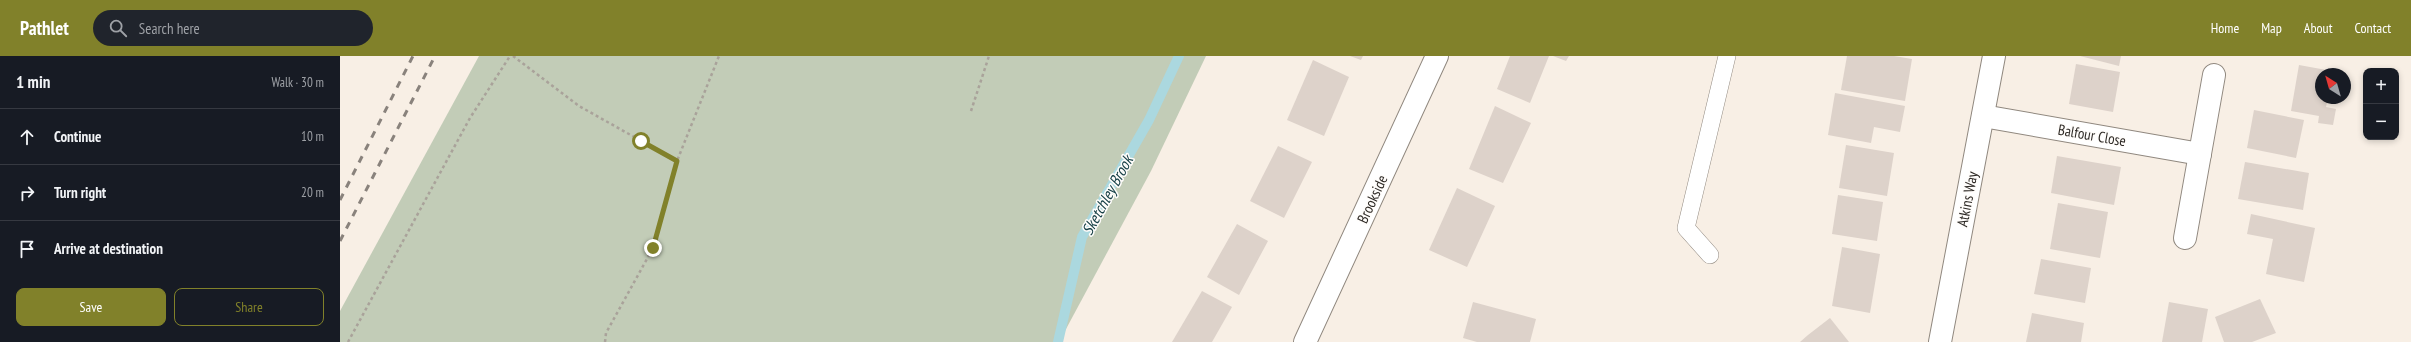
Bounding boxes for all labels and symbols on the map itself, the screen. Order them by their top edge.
north arrow [2315,68,2351,104]
street label: Balfour Close [2057,120,2127,150]
route start [632,132,650,150]
water label: Sketchley Brook [1077,150,1138,238]
street label: Atkins Way [1952,169,1982,228]
street label: Brookside [1353,172,1391,226]
route end [644,239,662,257]

